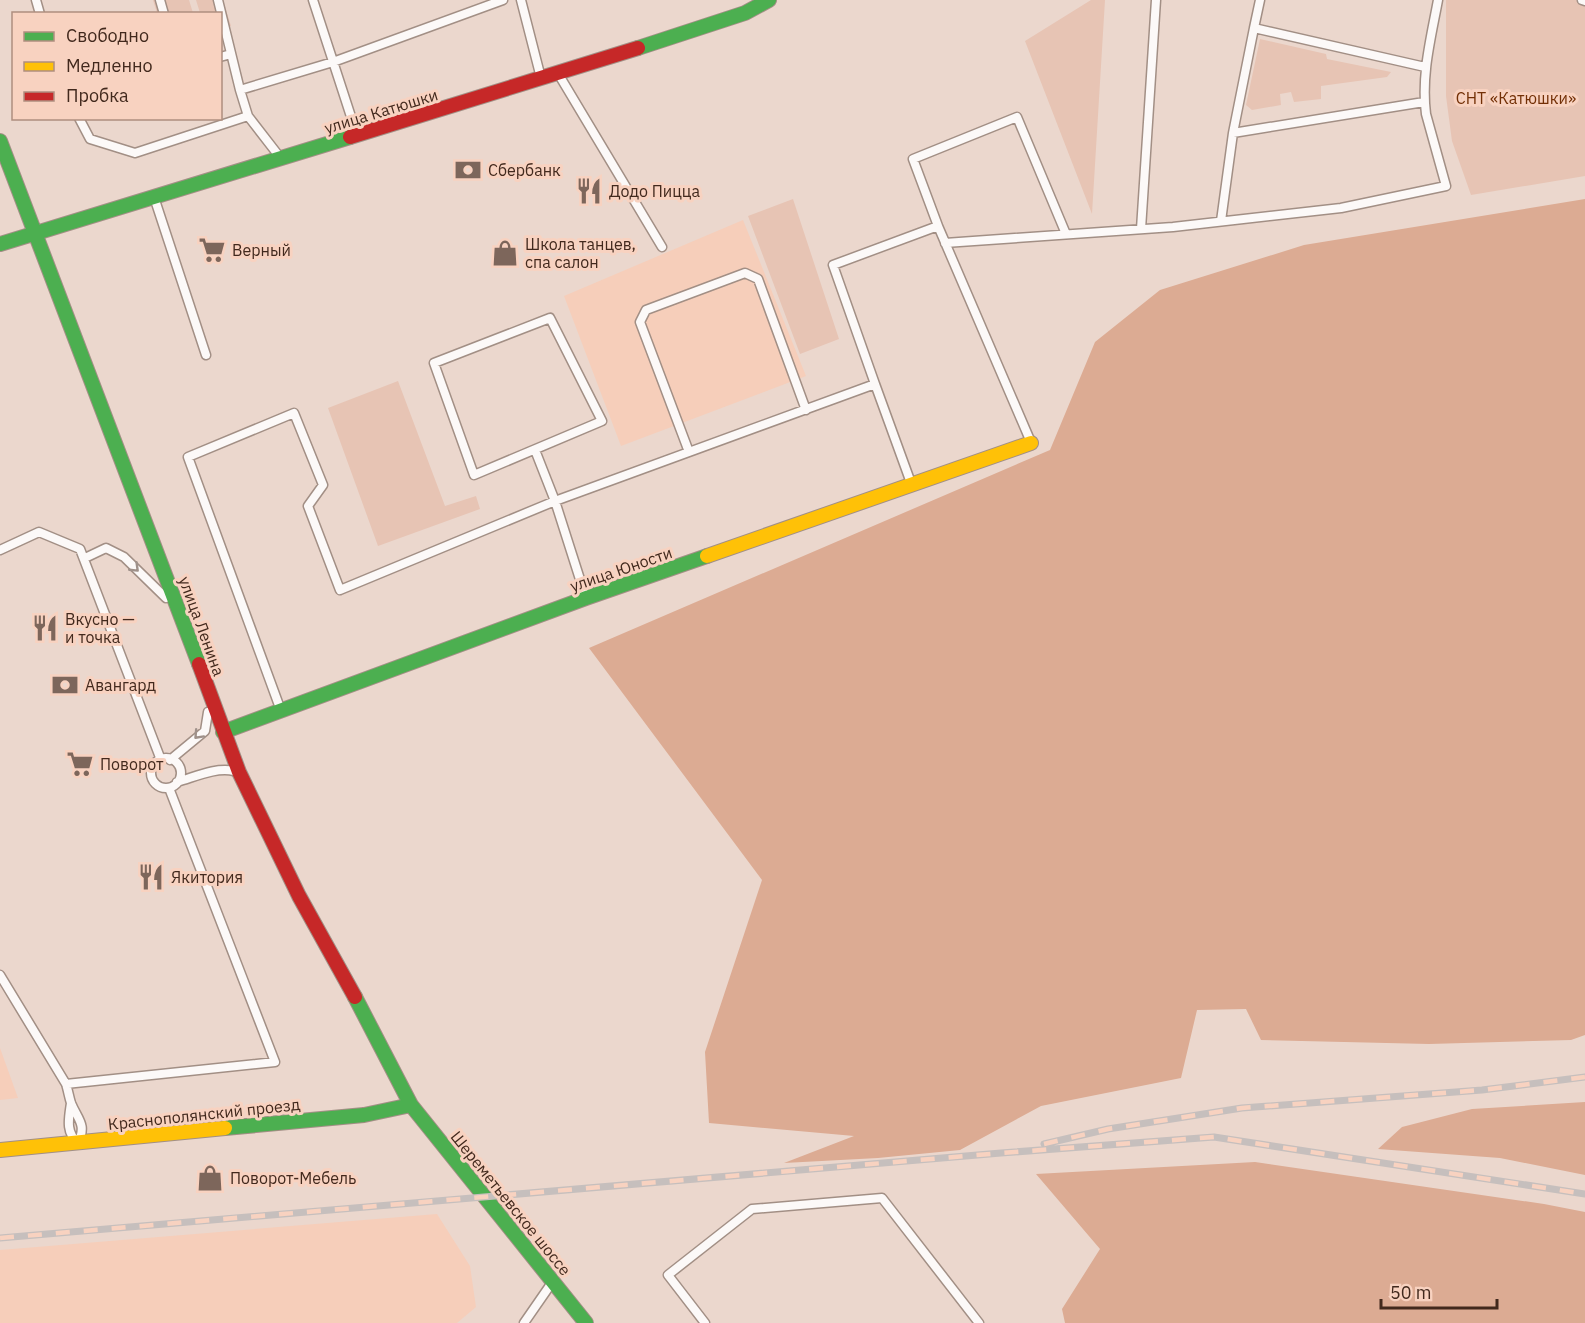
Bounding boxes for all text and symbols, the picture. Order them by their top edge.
legend [12,12,222,120]
text: Свободно [66,24,149,47]
text: Медленно [66,54,153,77]
text: Пробка [66,84,129,107]
street label: улица Катюшки [322,84,440,138]
park label: СНТ «Катюшки» [1456,88,1576,108]
bank icon: Сбербанк [453,155,483,185]
place label: Сбербанк [488,160,561,180]
restaurant icon: Додо Пицца [574,176,604,206]
place label: Додо Пицца [609,181,700,201]
place label: Школа танцев, спа салон [525,234,636,272]
supermarket icon: Верный [197,235,227,265]
shop icon: Школа танцев, спа салон [490,238,520,268]
place label: Верный [232,240,291,260]
street label: улица Юности [567,542,675,596]
one-way arrow [129,561,139,572]
street label: улица Ленина [175,573,229,679]
place label: Вкусно — и точка [65,609,135,647]
restaurant icon: Вкусно — и точка [30,613,60,643]
bank icon: Авангард [50,670,80,700]
place label: Авангард [85,675,157,695]
one-way arrow [194,729,205,739]
supermarket icon: Поворот [65,749,95,779]
place label: Поворот [100,754,164,774]
restaurant icon: Якитория [136,862,166,892]
place label: Якитория [171,867,243,887]
street label: Краснополянский проезд [107,1094,302,1134]
street label: Шереметьевское шоссе [447,1127,576,1279]
shop icon: Поворот-Мебель [195,1163,225,1193]
place label: Поворот-Мебель [230,1168,356,1188]
scale bar [1381,1272,1496,1310]
text: 50 m [1390,1281,1432,1304]

